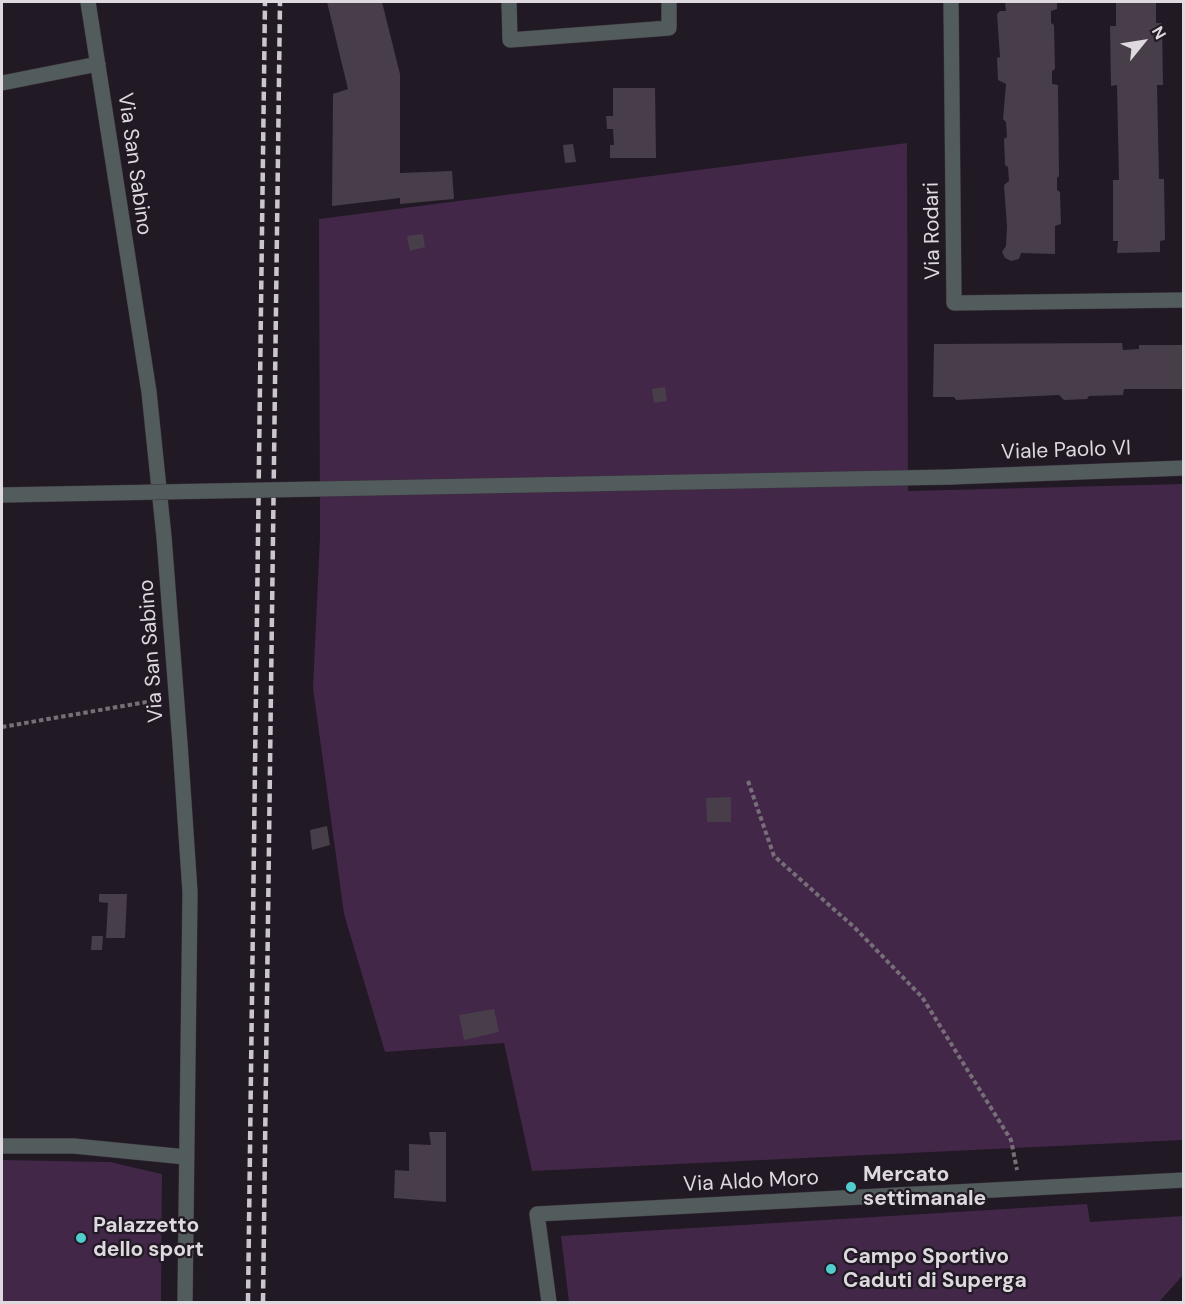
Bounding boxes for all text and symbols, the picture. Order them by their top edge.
north arrow [1113,12,1173,72]
text: N [1147,22,1171,43]
street label: Via San Sabino [112,91,156,237]
street label: Via Rodari [920,182,946,280]
street label: Viale Paolo VI [1001,436,1131,466]
street label: Via San Sabino [134,578,170,724]
place label: Mercato settimanale [863,1162,986,1212]
street label: Via Aldo Moro [682,1166,820,1198]
marker: Mercato settimanale [844,1180,858,1194]
place label: Palazzetto dello sport [93,1213,204,1263]
marker: Palazzetto dello sport [74,1231,88,1245]
place label: Campo Sportivo Caduti di Superga [843,1244,1027,1294]
marker: Campo Sportivo Caduti di Superga [824,1262,838,1276]

